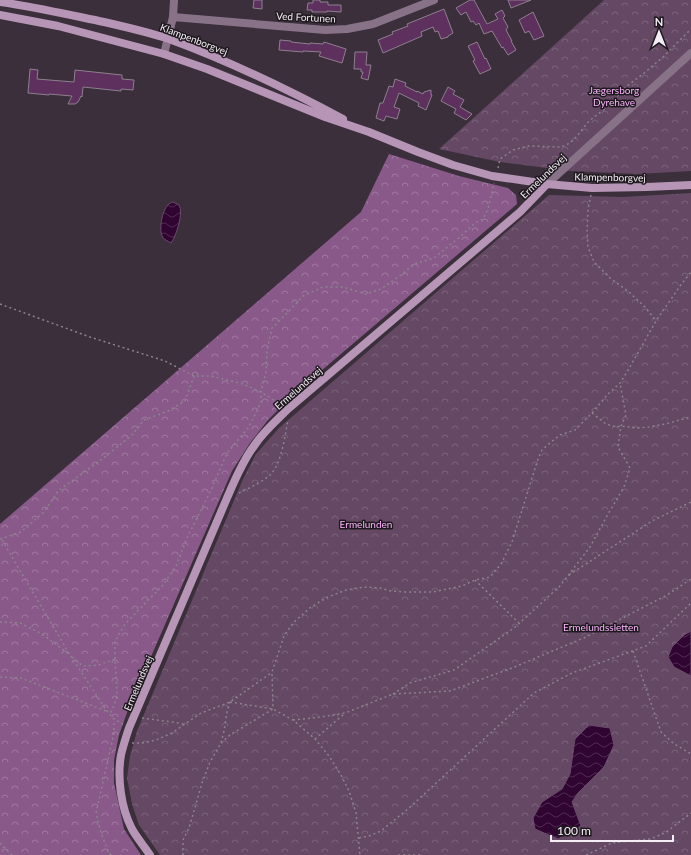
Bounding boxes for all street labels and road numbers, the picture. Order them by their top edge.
street label: Ved Fortunen [276,9,336,25]
street label: Klampenborgvej [159,21,229,57]
street label: Ermelundsvej [518,151,568,201]
street label: Klampenborgvej [574,170,646,184]
street label: Ermelundsvej [272,364,324,412]
street label: Ermelundsvej [121,654,155,712]

